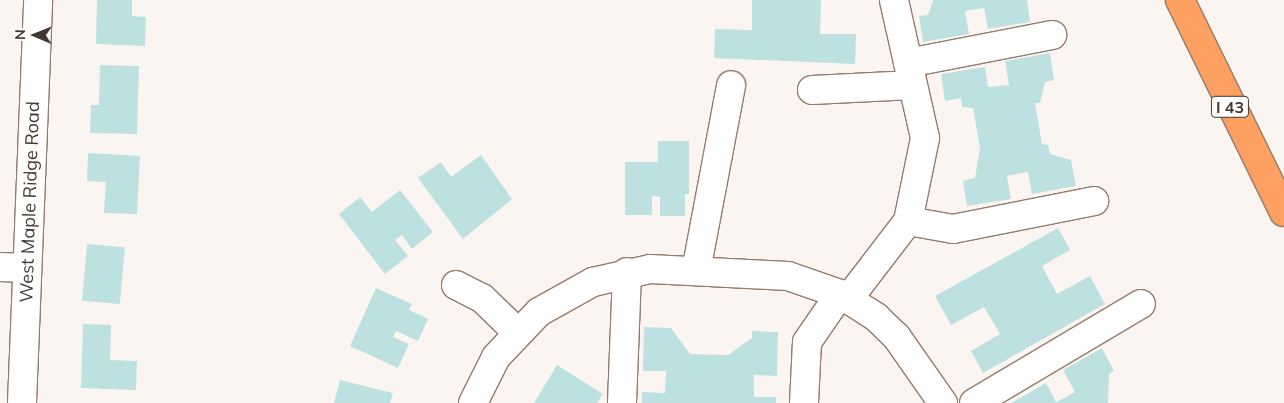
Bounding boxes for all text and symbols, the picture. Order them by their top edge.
north arrow [10,10,60,60]
text: N [11,29,29,40]
road number: I 43 [1210,94,1250,120]
street label: West Maple Ridge Road [16,101,44,303]

